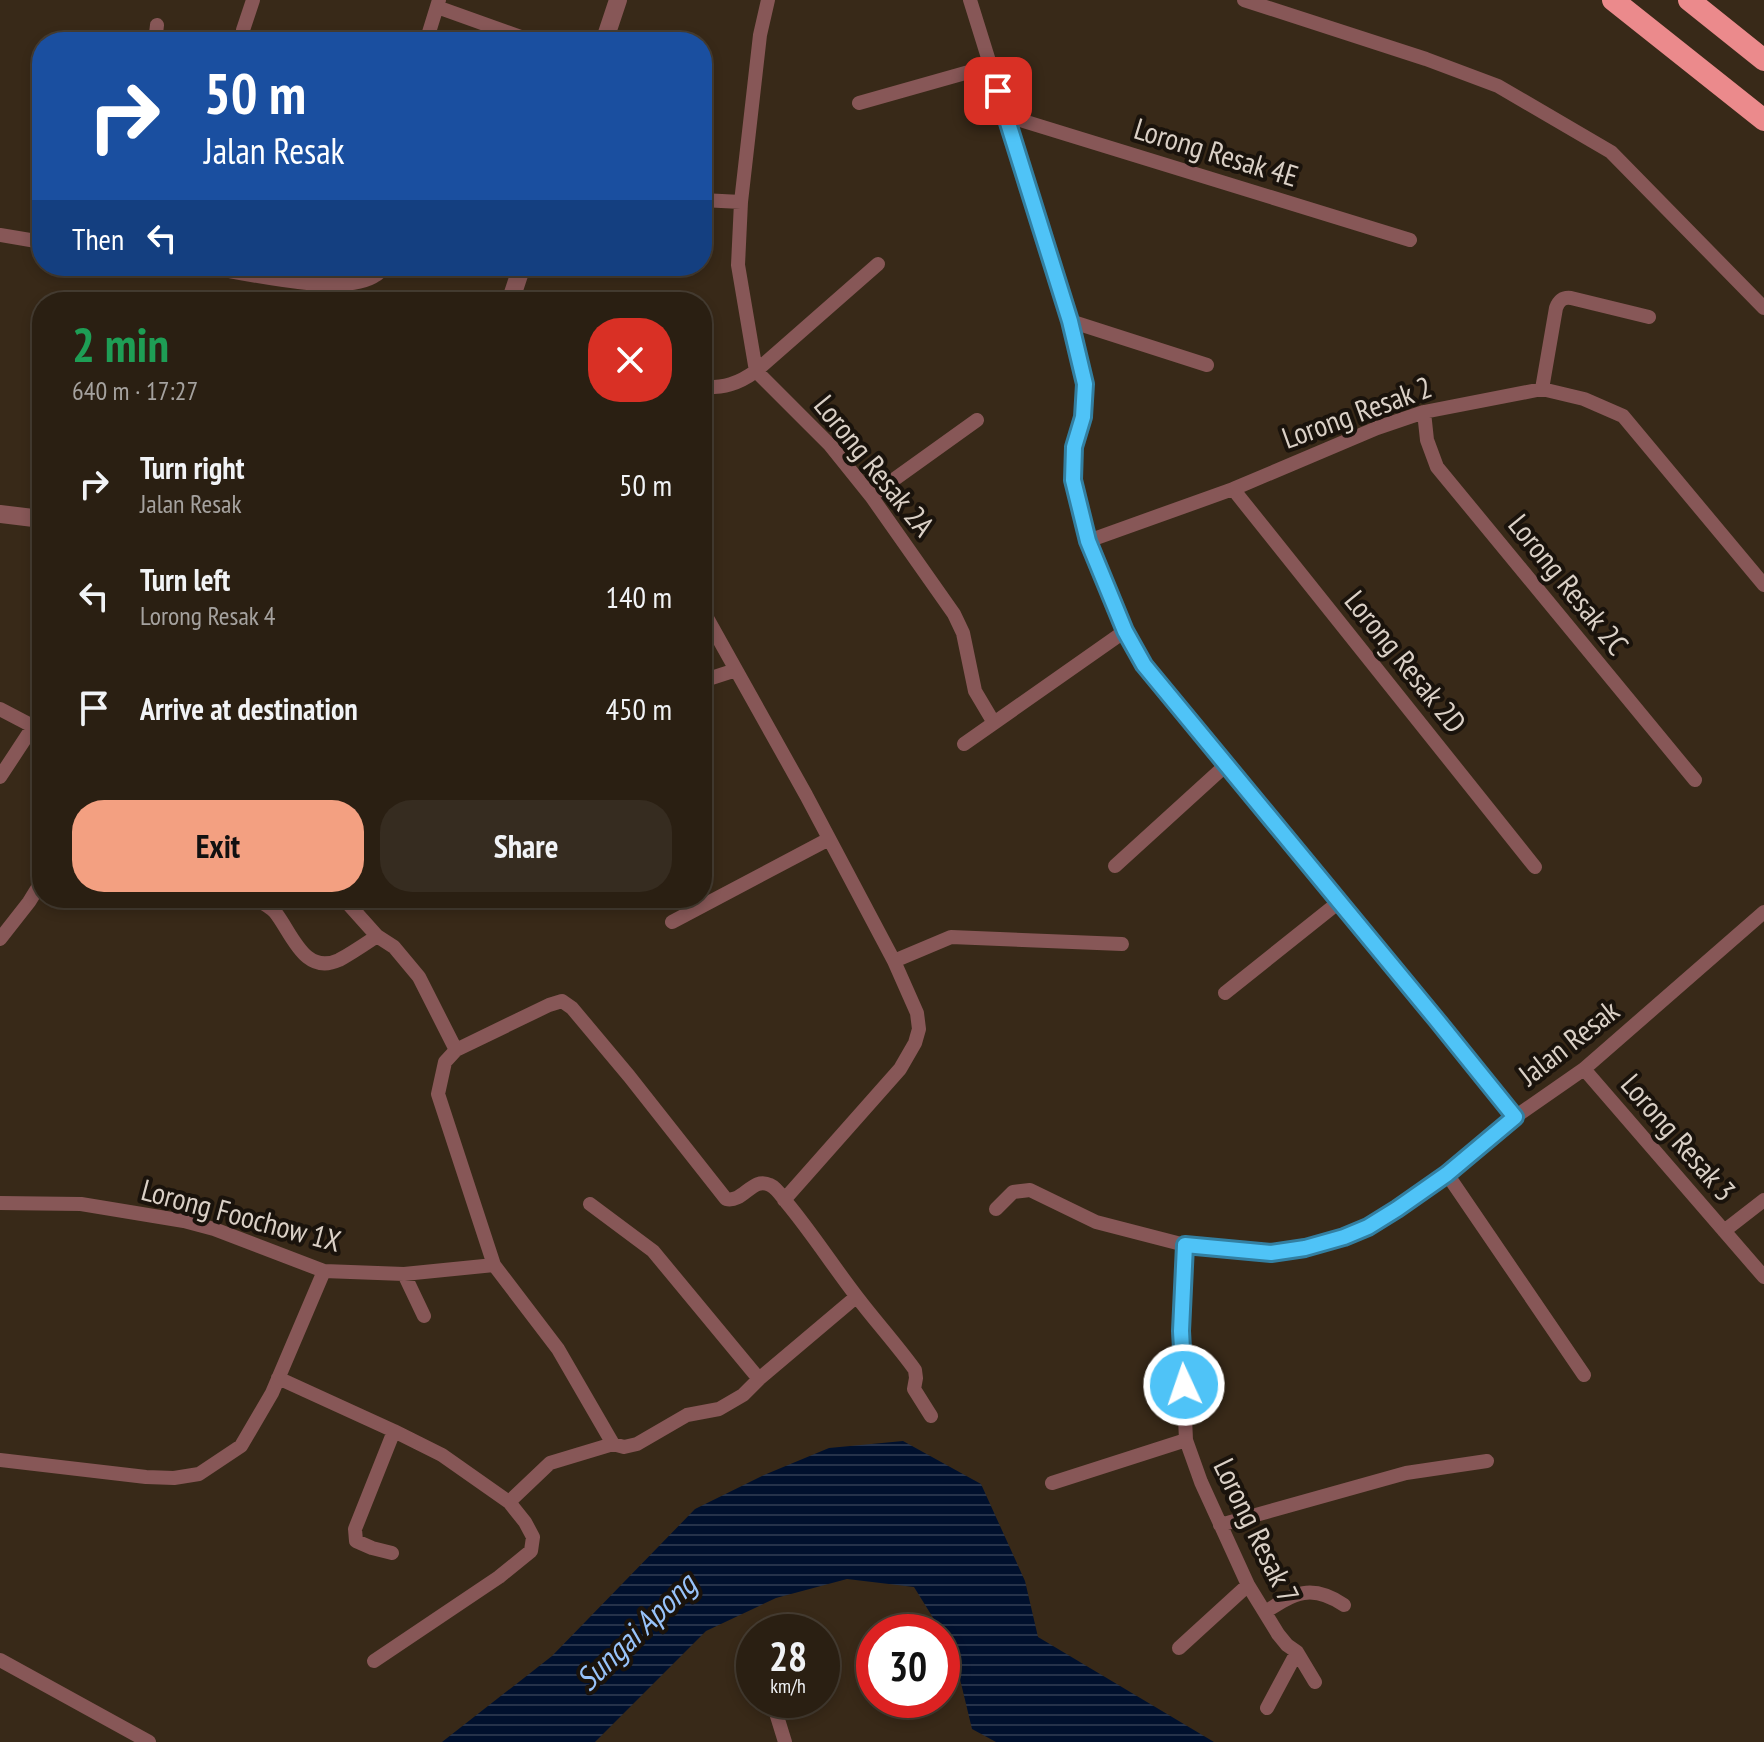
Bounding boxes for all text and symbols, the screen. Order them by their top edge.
text: 50 m [204,57,306,129]
pin [964,57,1032,125]
icon: right [72,64,176,168]
icon: arrive [976,69,1020,113]
street label: Lorong Resak 4E [1130,108,1303,195]
text: Jalan Resak [204,127,345,174]
icon: left [140,216,184,260]
text: Then [72,219,124,258]
text: 2 min [72,313,169,375]
button: close [588,318,672,402]
street label: Lorong Resak 2 [1276,367,1437,457]
text: 640 m · 17:27 [72,374,198,407]
street label: Lorong Resak 2A [806,387,944,544]
text: Turn right [140,448,244,487]
icon: right [72,462,116,506]
text: 50 m [619,465,672,504]
text: Jalan Resak [140,487,242,520]
street label: Lorong Resak 2C [1501,506,1638,662]
text: Turn left [140,560,230,599]
icon: left [72,574,116,618]
text: 140 m [606,577,672,616]
street label: Lorong Resak 2D [1337,582,1475,740]
text: Lorong Resak 4 [140,599,275,632]
icon: arrive [72,686,116,730]
text: Arrive at destination [140,689,358,728]
text: 450 m [606,689,672,728]
button: Exit [72,800,364,892]
button: Share [380,800,672,892]
street label: Jalan Resak [1509,990,1627,1094]
street label: Lorong Resak 3 [1613,1065,1745,1209]
street label: Lorong Foochow 1X [138,1169,345,1260]
position arrow [1142,1343,1226,1427]
street label: Lorong Resak 7 [1206,1452,1309,1609]
water label: Sungai Apong [566,1562,706,1699]
speed limit sign: 30 [856,1614,960,1718]
text: 28 [769,1630,807,1682]
text: km/h [770,1673,806,1699]

